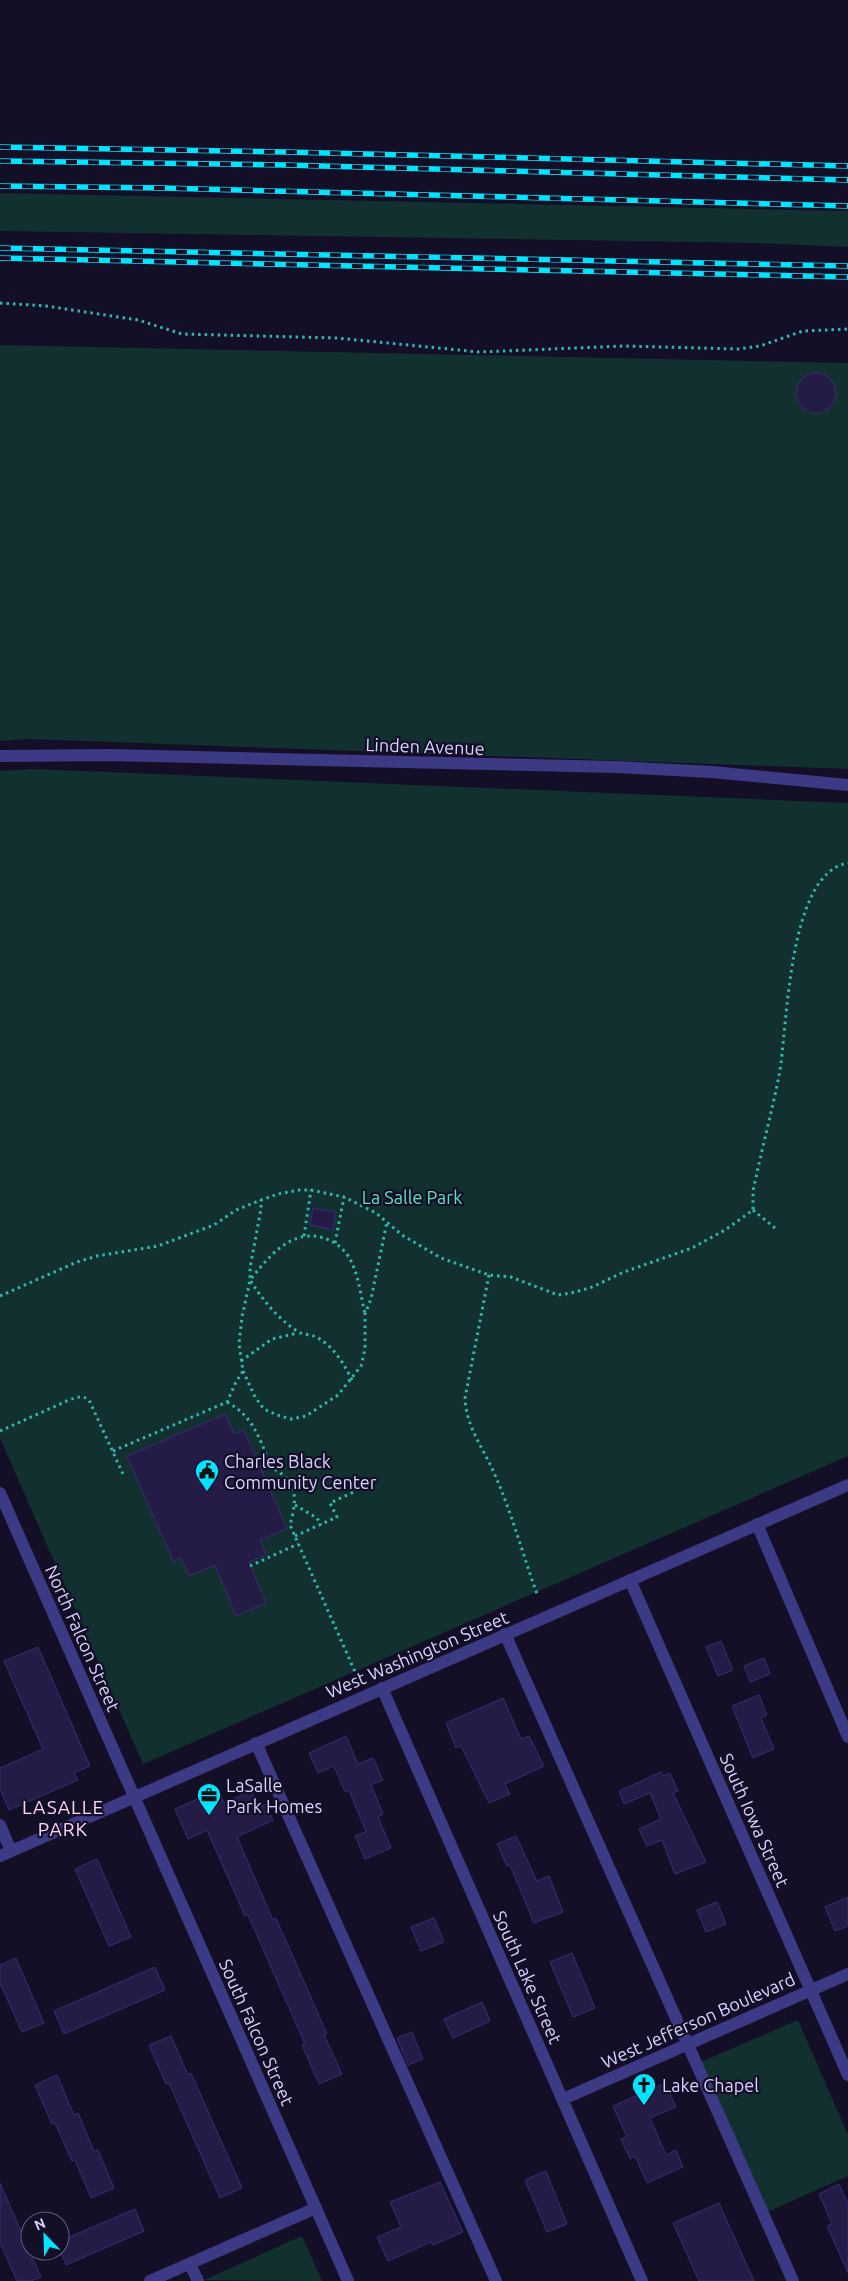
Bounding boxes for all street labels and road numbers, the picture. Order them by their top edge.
street label: Linden Avenue [365,734,485,758]
street label: North Falcon Street [42,1562,124,1714]
street label: West Washington Street [323,1606,511,1702]
street label: South Iowa Street [716,1750,794,1890]
street label: South Lake Street [490,1907,566,2047]
street label: South Falcon Street [216,1956,298,2108]
street label: West Jefferson Boulevard [598,1968,798,2072]

